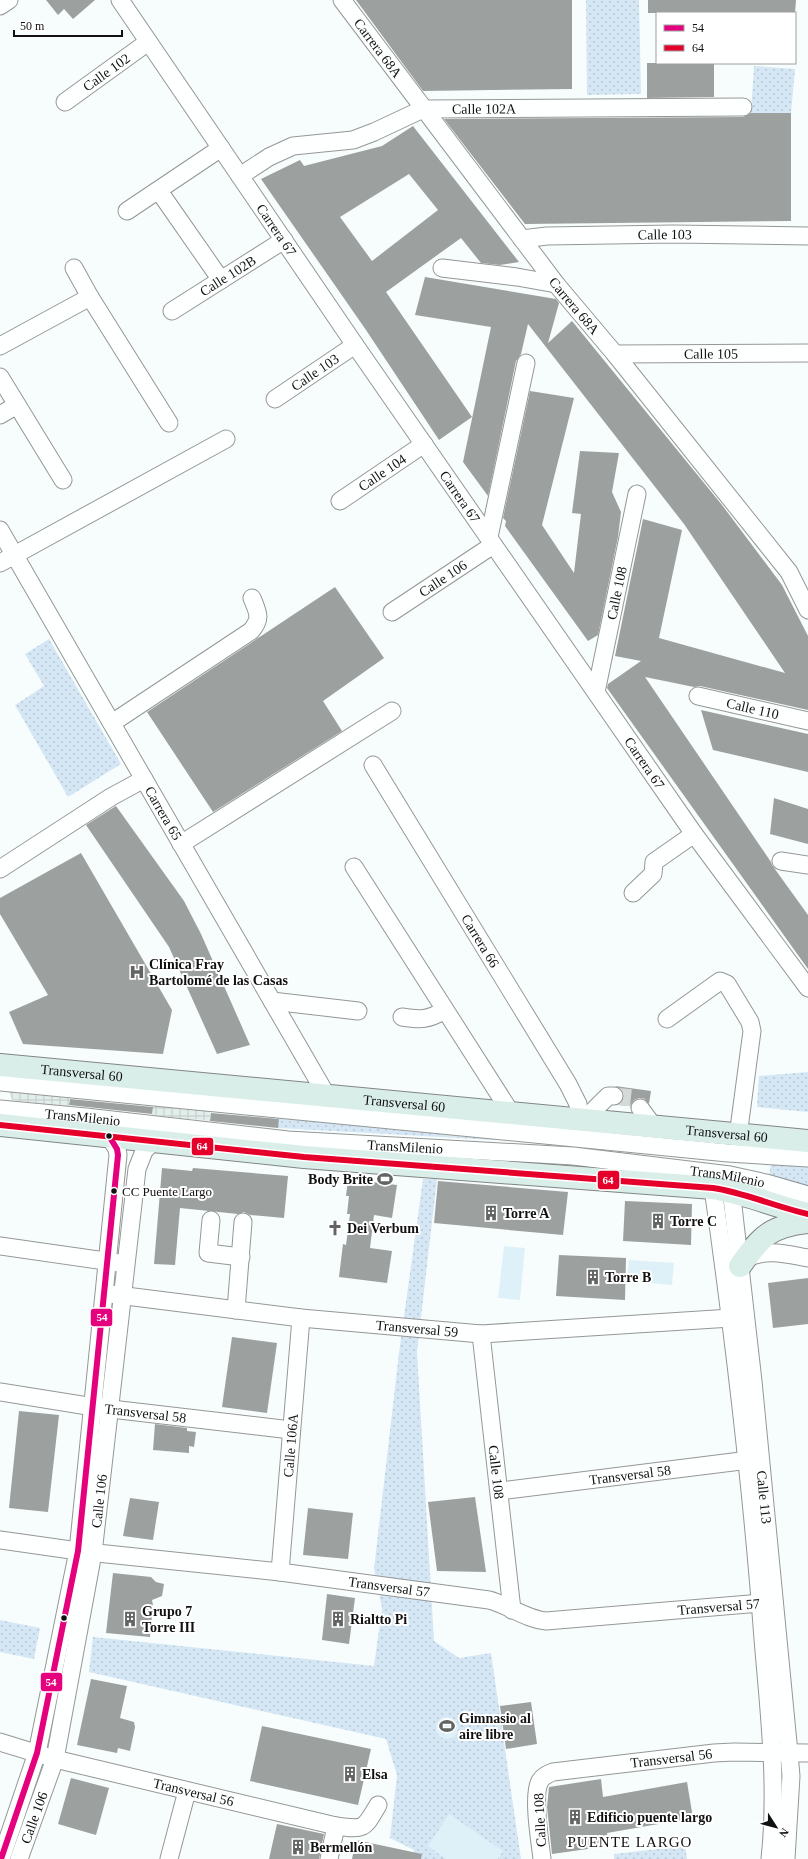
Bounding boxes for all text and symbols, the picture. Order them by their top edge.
scale bar [14,12,122,38]
legend [656,12,796,64]
street label: Carrera 68A [351,16,406,81]
text: 50 m [20,19,45,33]
text: 54 [692,21,704,35]
text: 64 [692,41,704,55]
street label: Calle 102 [80,50,133,94]
street label: Calle 102A [452,101,517,116]
street label: Carrera 67 [254,201,299,259]
street label: Calle 103 [638,226,692,242]
street label: Calle 102B [197,252,259,299]
street label: Carrera 68A [546,274,603,338]
street label: Calle 105 [684,346,738,361]
street label: Calle 103 [288,351,341,393]
street label: Calle 104 [356,451,409,494]
street label: Carrera 67 [437,468,483,525]
street label: Calle 106 [416,557,470,599]
street label: Calle 108 [604,565,629,621]
street label: Calle 110 [725,695,780,722]
street label: Carrera 67 [622,734,668,792]
street label: Carrera 65 [142,784,185,843]
street label: Carrera 66 [459,911,502,970]
place label: Clínica Fray Bartolomé de las Casas [149,957,288,988]
hospital icon: Clínica Fray Bartolomé de las Casas [128,963,146,981]
street label: Transversal 60 [40,1061,123,1084]
street label: Transversal 60 [363,1092,446,1114]
street label: TransMilenio [44,1106,121,1128]
street label: Transversal 60 [685,1122,768,1145]
unlabelled marker [104,1131,114,1141]
line badge: 64 [191,1137,214,1156]
street label: TransMilenio [367,1137,443,1156]
text: 64 [197,1140,208,1152]
street label: TransMilenio [689,1163,766,1190]
sports icon: Body Brite [376,1170,394,1188]
line badge: 64 [597,1170,620,1190]
place label: Body Brite [308,1172,373,1187]
text: 64 [603,1174,614,1186]
place label: CC Puente Largo [122,1184,212,1199]
marker: CC Puente Largo [109,1186,119,1196]
building icon: Torre A [482,1204,500,1222]
place label: Torre A [503,1206,550,1221]
building icon: Torre C [649,1212,667,1230]
place label: Torre C [670,1214,717,1229]
church icon: Dei Verbum [326,1219,344,1237]
place label: Dei Verbum [347,1221,419,1236]
building icon: Torre B [584,1268,602,1286]
place label: Torre B [605,1270,651,1285]
line badge: 54 [90,1308,113,1327]
text: 54 [97,1311,108,1323]
street label: Transversal 59 [375,1317,459,1339]
street label: Transversal 58 [104,1401,187,1425]
street label: Calle 106A [280,1412,301,1478]
street label: Calle 108 [486,1444,507,1500]
street label: Transversal 58 [588,1462,672,1487]
street label: Calle 113 [754,1470,774,1525]
street label: Calle 106 [88,1473,109,1529]
street label: Transversal 57 [347,1574,431,1600]
street label: Transversal 57 [677,1596,760,1618]
place label: Grupo 7 Torre III [142,1604,195,1635]
building icon: Grupo 7 Torre III [121,1610,139,1628]
building icon: Rialtto Pi [329,1610,347,1628]
place label: Rialtto Pi [350,1612,407,1627]
unlabelled marker [59,1613,69,1623]
line badge: 54 [40,1672,63,1692]
text: 54 [46,1676,57,1688]
place label: Gimnasio al aire libre [459,1711,531,1742]
sports icon: Gimnasio al aire libre [438,1717,456,1735]
street label: Transversal 56 [630,1746,713,1770]
building icon: Elsa [341,1765,359,1783]
place label: Elsa [362,1767,388,1782]
street label: Transversal 56 [152,1775,235,1809]
street label: Calle 106 [18,1790,50,1846]
street label: Calle 108 [531,1793,549,1847]
north arrow [756,1807,796,1847]
building icon: Edificio puente largo [566,1808,584,1826]
place label: Edificio puente largo [587,1810,712,1825]
text: N [777,1826,791,1840]
district label: PUENTE LARGO [568,1834,692,1850]
building icon: Bermellón [289,1838,307,1856]
place label: Bermellón [310,1840,372,1855]

